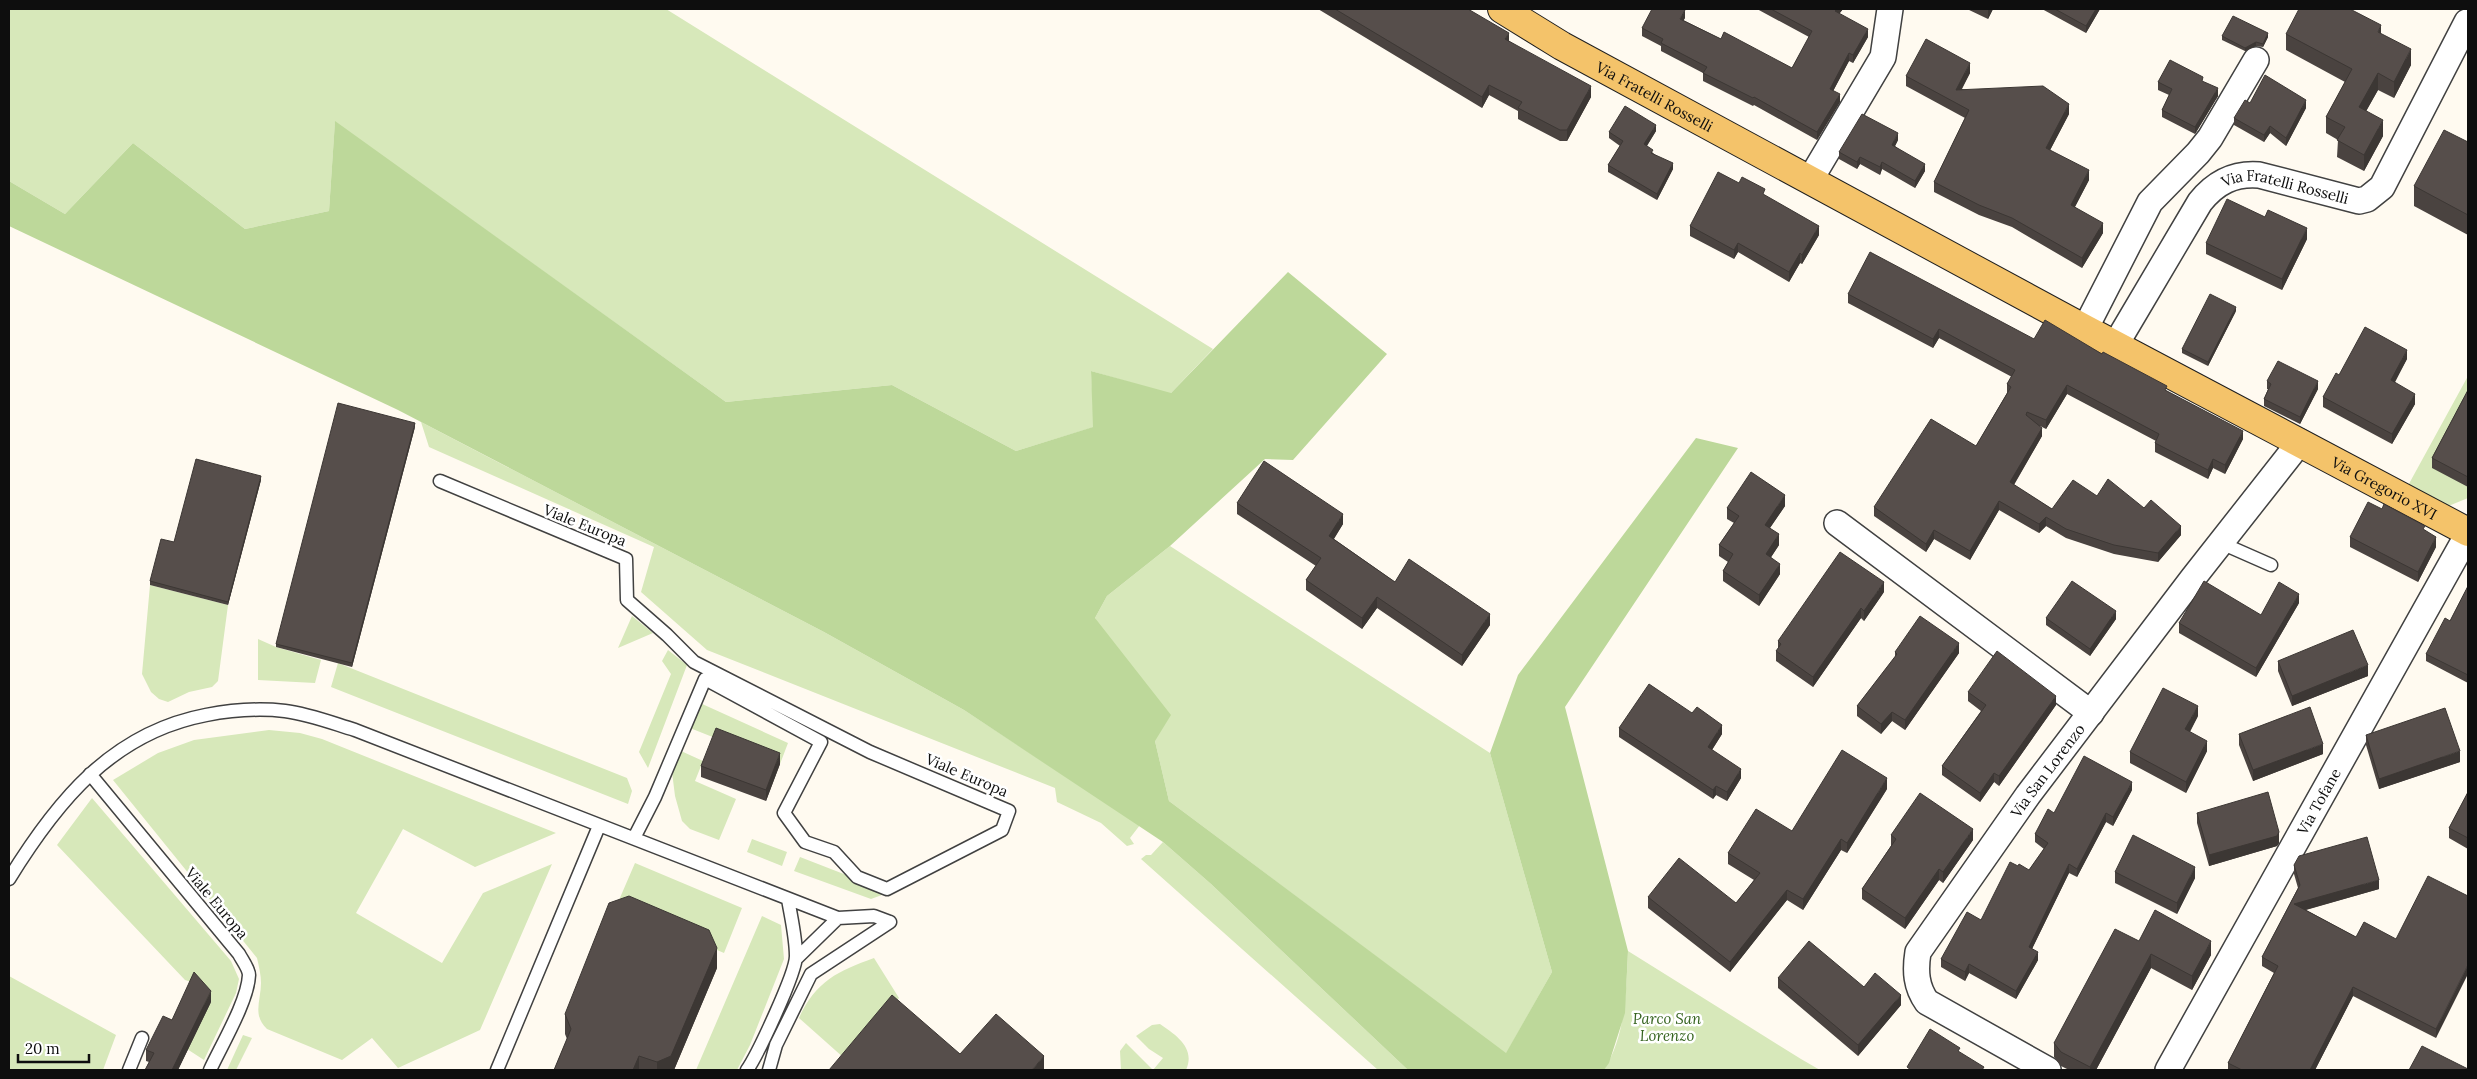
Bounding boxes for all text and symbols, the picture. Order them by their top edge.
street label: Via Fratelli Rosselli [1592,56,1717,136]
street label: Via Fratelli Rosselli [2217,165,2351,207]
street label: Via Gregorio XVI [2328,452,2440,523]
street label: Viale Europa [540,499,629,550]
street label: Via San Lorenzo [2005,720,2089,822]
street label: Viale Europa [922,749,1011,801]
street label: Via Tofane [2292,765,2345,839]
street label: Viale Europa [181,863,253,943]
park label: Parco San Lorenzo [1633,1009,1702,1045]
scale bar [18,1032,89,1064]
text: 20 m [25,1039,60,1058]

